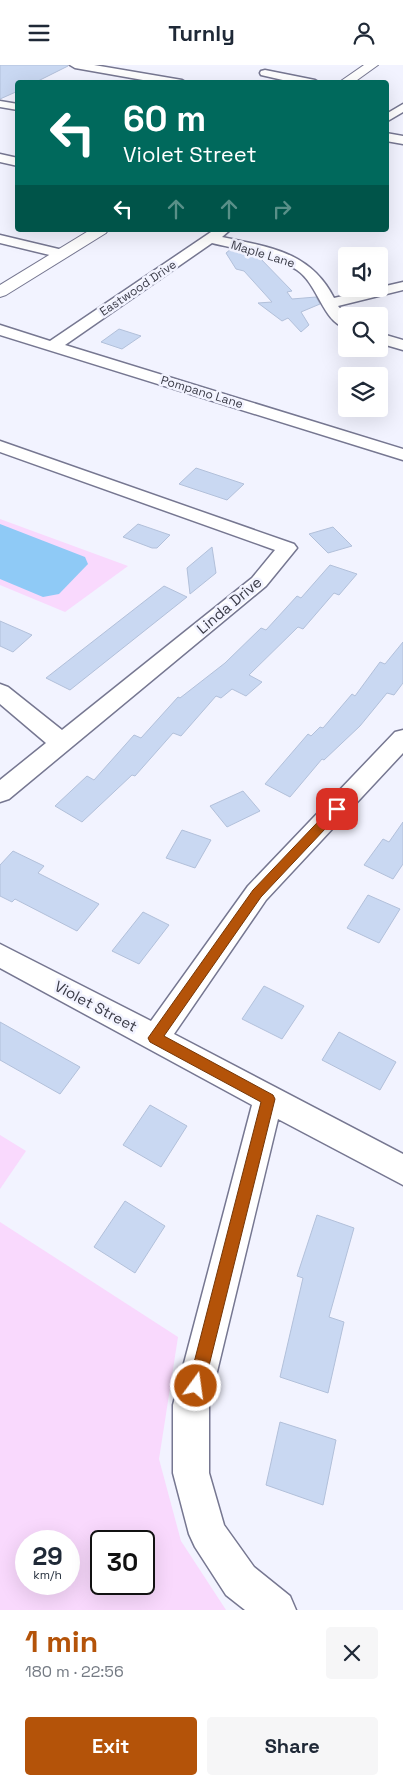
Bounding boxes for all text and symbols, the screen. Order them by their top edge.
icon: menu [25,19,53,47]
text: Turnly [168,19,235,47]
icon: person [350,19,378,47]
text: 60 m [123,97,206,141]
icon: left [40,100,105,165]
text: Violet Street [123,140,257,168]
icon: left [109,195,137,223]
icon: ahead [162,195,190,223]
icon: ahead [215,195,243,223]
icon: right [268,195,296,223]
street label: Maple Lane [229,237,297,271]
map controls [338,247,388,417]
button: sound [338,247,388,297]
street label: Eastwood Drive [97,256,179,320]
button: search [338,307,388,357]
button: layers [338,367,388,417]
street label: Pompano Lane [159,372,245,412]
street label: Linda Drive [193,572,266,638]
pin [316,788,358,830]
icon: arrive [323,795,351,823]
street label: Violet Street [51,976,141,1036]
position arrow [169,1359,221,1411]
speed limit sign: 30 [90,1530,155,1595]
text: 29 [32,1540,63,1572]
text: km/h [33,1567,62,1583]
text: 1 min [25,1622,98,1661]
button: close [326,1627,378,1679]
text: 180 m · 22:56 [25,1661,124,1682]
button: Exit [25,1717,197,1775]
button: Share [207,1717,378,1775]

